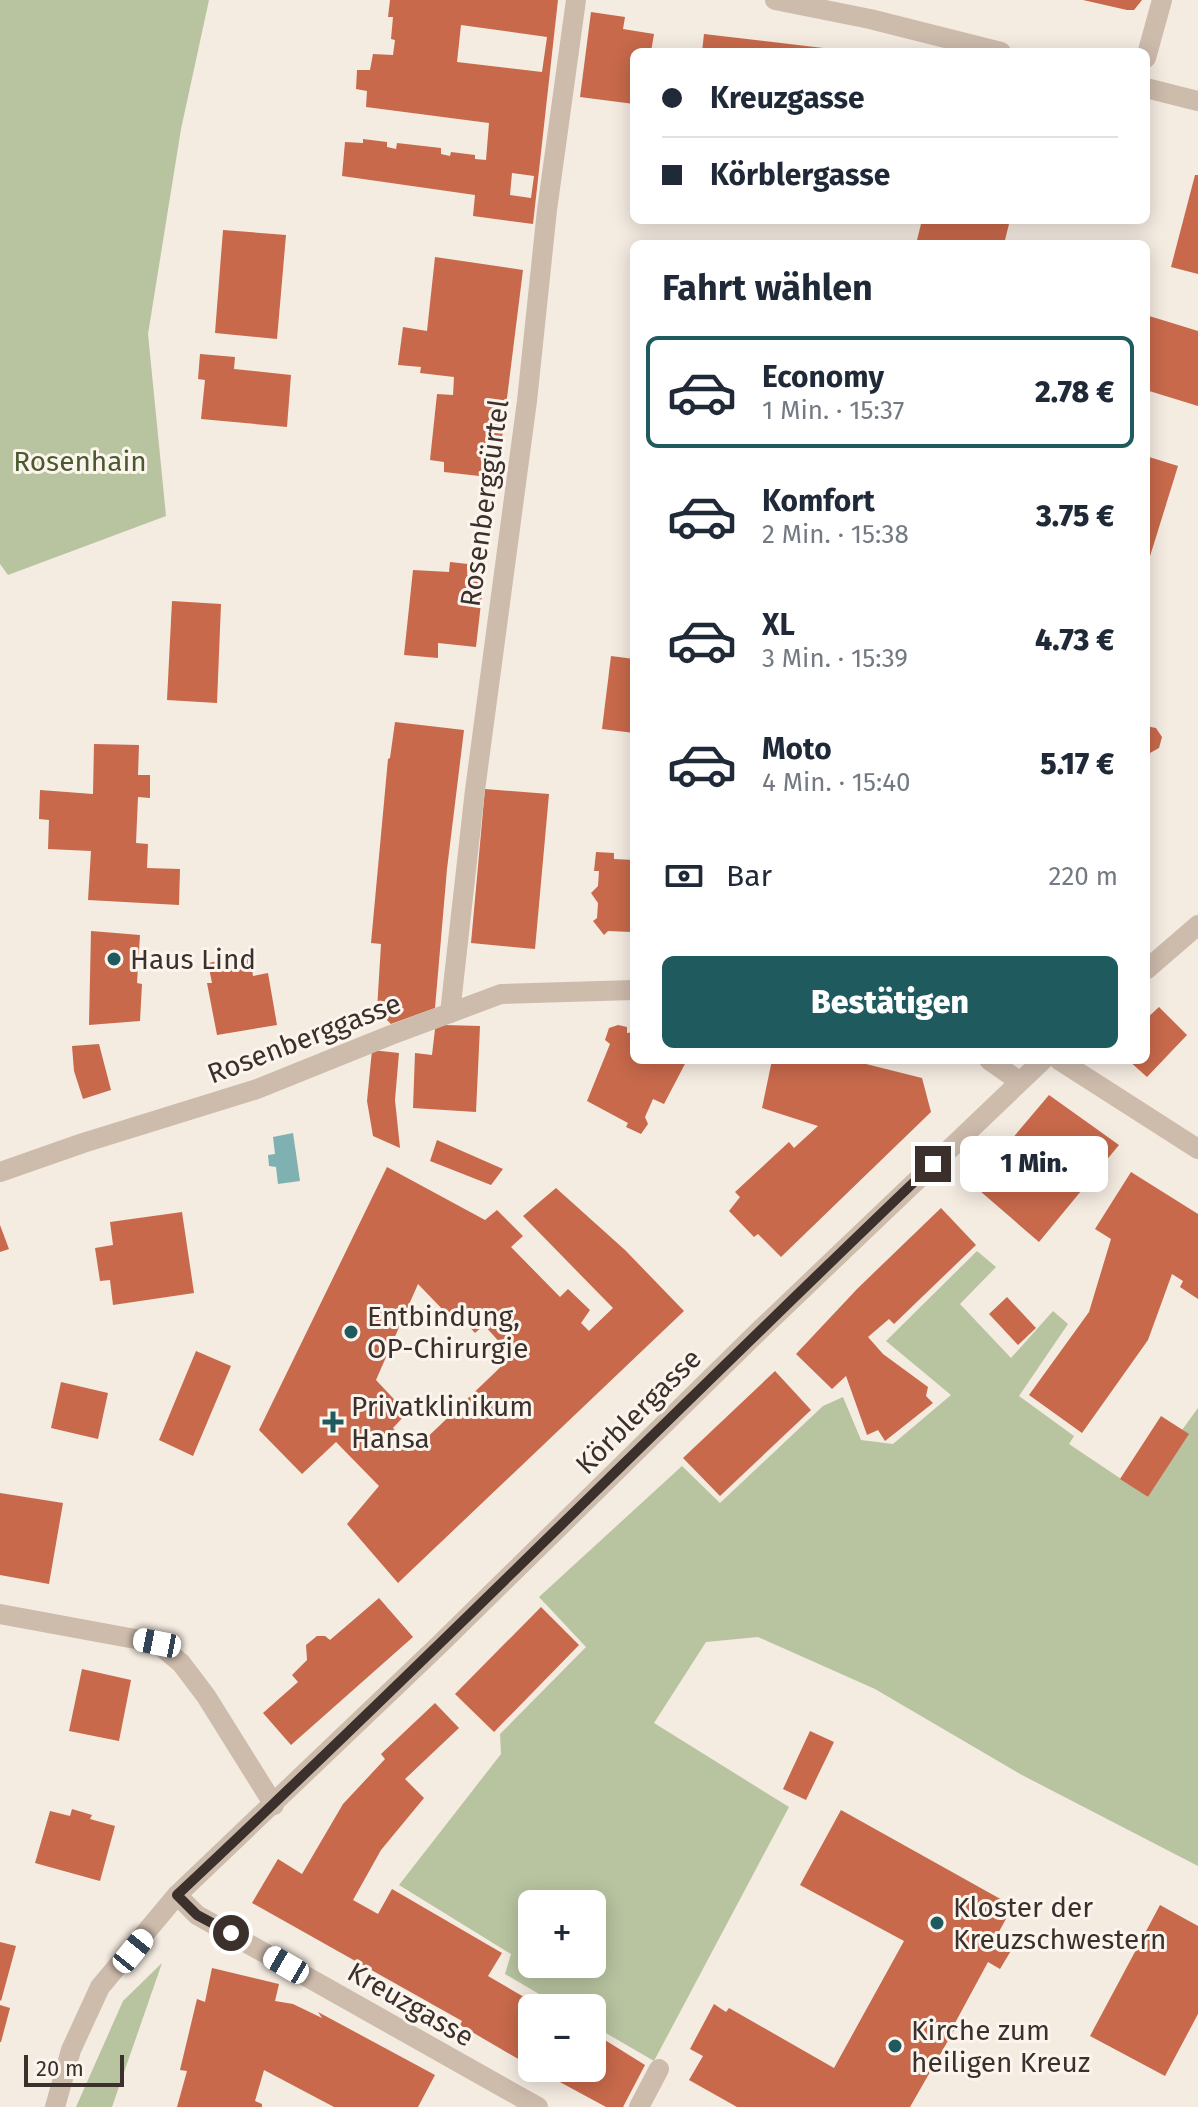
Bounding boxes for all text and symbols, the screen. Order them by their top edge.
text: Kreuzgasse [710,80,865,116]
text: Körblergasse [710,157,890,193]
text: Fahrt wählen [662,266,873,310]
icon: car [666,356,738,428]
text: Economy [762,359,884,395]
text: 2.78 € [1035,374,1114,410]
text: 1 Min. · 15:37 [762,395,904,426]
street label: Rosenberggürtel [454,397,515,609]
park label: Rosenhain [13,445,147,478]
icon: car [666,480,738,552]
text: Komfort [762,483,875,519]
text: 3.75 € [1036,498,1114,534]
text: 2 Min. · 15:38 [762,519,909,550]
icon: car [666,604,738,676]
text: XL [762,607,795,643]
text: 4.73 € [1035,622,1114,658]
text: 3 Min. · 15:39 [762,643,908,674]
icon: car [666,728,738,800]
text: Moto [762,731,832,767]
text: 5.17 € [1040,746,1114,782]
text: 4 Min. · 15:40 [762,767,911,798]
icon: cash [662,854,706,898]
text: Bar [726,858,772,894]
text: 220 m [1049,861,1118,892]
place label: Haus Lind [130,943,256,976]
marker: Haus Lind [105,950,123,968]
button: Bestätigen [662,956,1118,1048]
street label: Rosenberggasse [203,986,406,1091]
callout: 1 Min. [961,1136,1109,1192]
route end [915,1146,951,1182]
text: 1 Min. [1000,1148,1068,1179]
place label: Entbindung, OP-Chirurgie [367,1300,528,1365]
marker: Entbindung, OP-Chirurgie [342,1323,360,1341]
street label: Körblergasse [569,1342,708,1481]
place label: Privatklinikum Hansa [351,1390,533,1455]
marker: Privatklinikum Hansa [322,1411,344,1433]
car [131,1627,183,1659]
map controls [518,1890,606,2082]
button: + [518,1890,606,1978]
place label: Kloster der Kreuzschwestern [953,1891,1167,1956]
marker: Kloster der Kreuzschwestern [928,1914,946,1932]
route start [213,1915,249,1951]
car [109,1925,157,1977]
car [259,1943,313,1987]
street label: Kreuzgasse [342,1955,480,2054]
button: − [518,1994,606,2082]
place label: Kirche zum heiligen Kreuz [911,2014,1090,2079]
marker: Kirche zum heiligen Kreuz [886,2037,904,2055]
scale bar [24,2051,124,2087]
text: 20 m [36,2055,84,2082]

